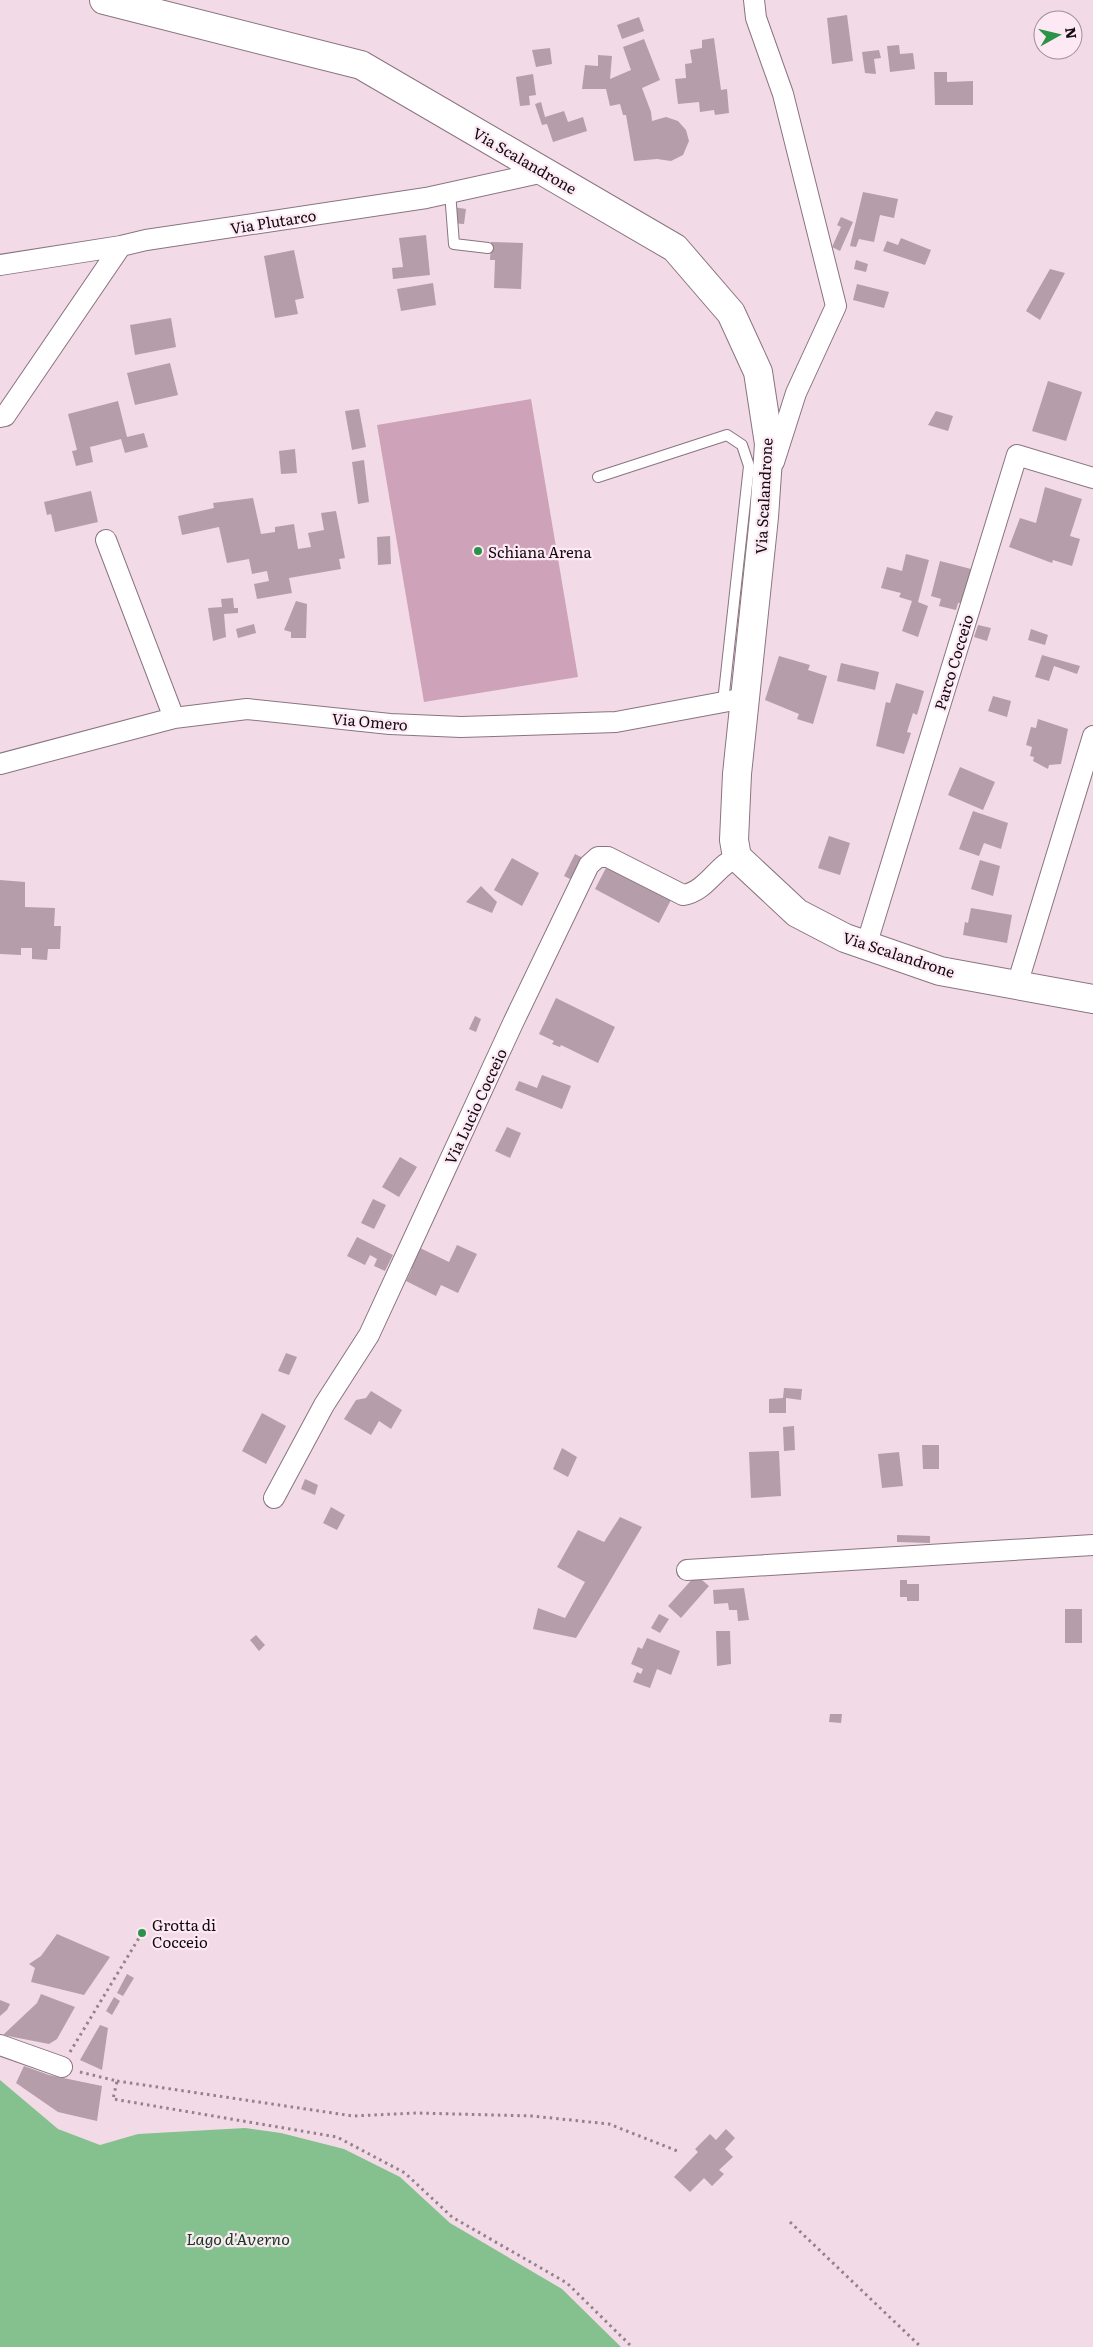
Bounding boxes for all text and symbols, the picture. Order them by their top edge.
north arrow [1033,10,1083,60]
text: N [1061,26,1083,41]
street label: Via Scalandrone [469,121,581,199]
street label: Via Plutarco [228,203,318,239]
street label: Via Scalandrone [748,437,778,555]
place label: Schiana Arena [488,540,592,563]
marker: Schiana Arena [472,545,484,557]
street label: Parco Cocceio [928,611,978,713]
street label: Via Omero [331,706,409,736]
street label: Via Scalandrone [840,925,958,983]
street label: Via Lucio Cocceio [438,1044,512,1168]
place label: Grotta di Cocceio [152,1913,216,1953]
marker: Grotta di Cocceio [136,1927,148,1939]
water label: Lago d'Averno [186,2226,290,2250]

